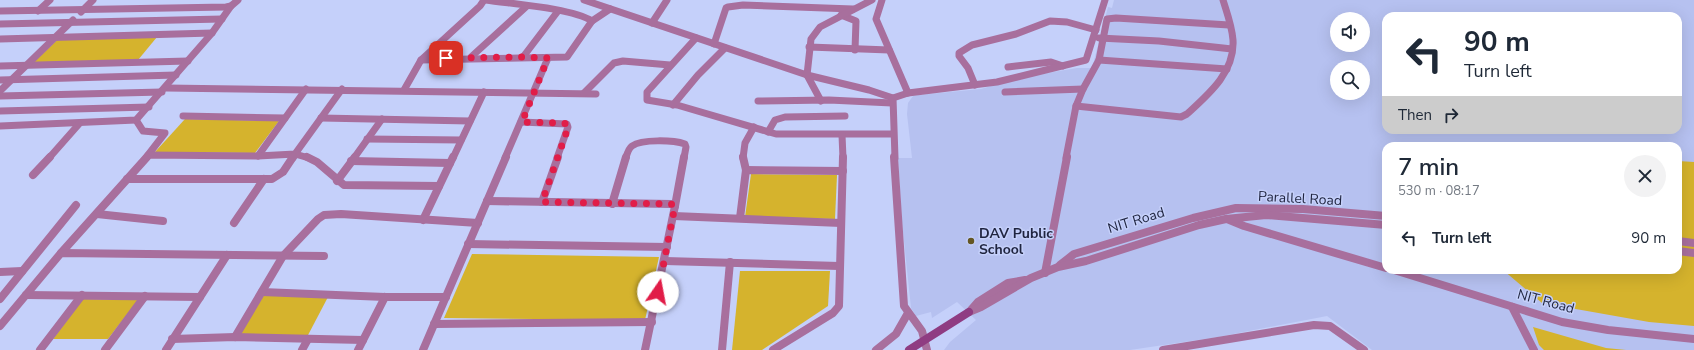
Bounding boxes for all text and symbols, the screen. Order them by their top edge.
map controls [1330,12,1370,100]
button: sound [1330,12,1370,52]
text: 90 m [1464,23,1530,61]
icon: left [1398,28,1450,80]
pin [429,41,463,75]
icon: arrive [435,47,457,69]
text: Turn left [1464,59,1532,83]
button: search [1330,60,1370,100]
icon: right [1440,104,1462,126]
text: Then [1398,105,1432,125]
text: 7 min [1398,151,1459,183]
button: close [1624,155,1666,197]
text: 530 m · 08:17 [1398,182,1480,200]
street label: Parallel Road [1257,187,1343,210]
street label: NIT Road [1105,203,1167,238]
place label: DAV Public School [979,224,1053,259]
icon: left [1398,227,1420,249]
text: Turn left [1432,228,1491,248]
text: 90 m [1631,228,1666,248]
marker: DAV Public School [966,236,976,246]
position arrow [637,271,679,313]
street label: NIT Road [1515,285,1577,318]

